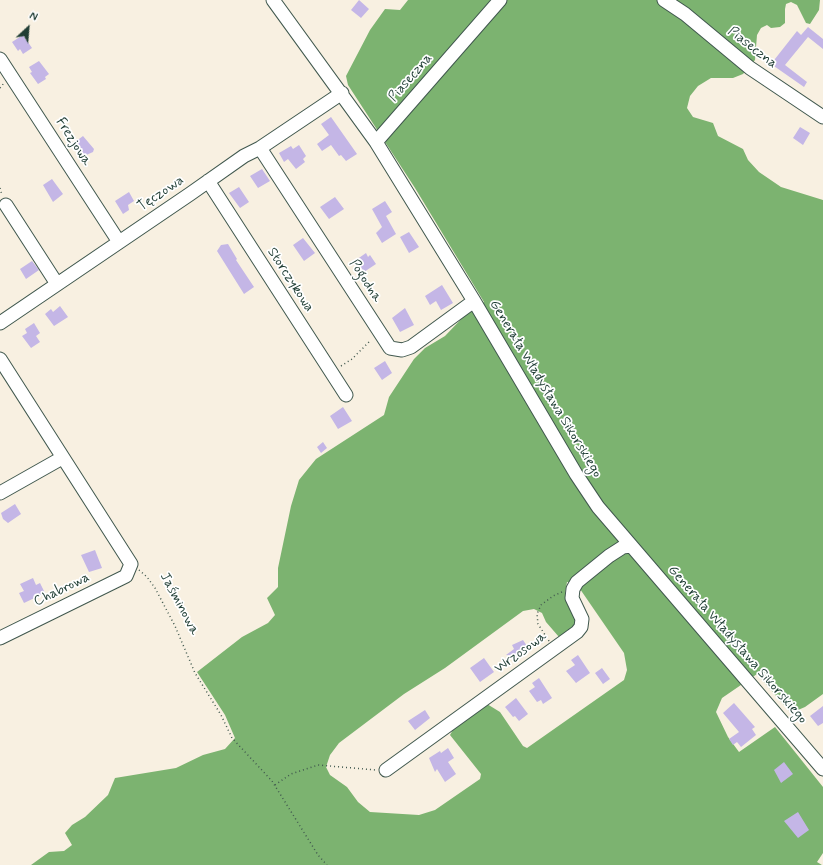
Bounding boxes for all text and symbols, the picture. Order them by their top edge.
north arrow [8,8,48,48]
text: N [27,9,40,25]
street label: Piaseczna [724,23,780,73]
street label: Piaseczna [386,51,436,105]
street label: Frezjowa [51,115,95,169]
street label: Tęczowa [135,172,187,216]
street label: Storczykowa [263,245,317,315]
street label: Pogodna [345,257,385,305]
street label: Generała Władysława Sikorskiego [485,297,605,481]
street label: Generała Władysława Sikorskiego [664,562,810,728]
street label: Chabrowa [31,569,93,611]
street label: Jaśminowa [156,570,202,638]
street label: Wrzosowa [492,628,550,678]

